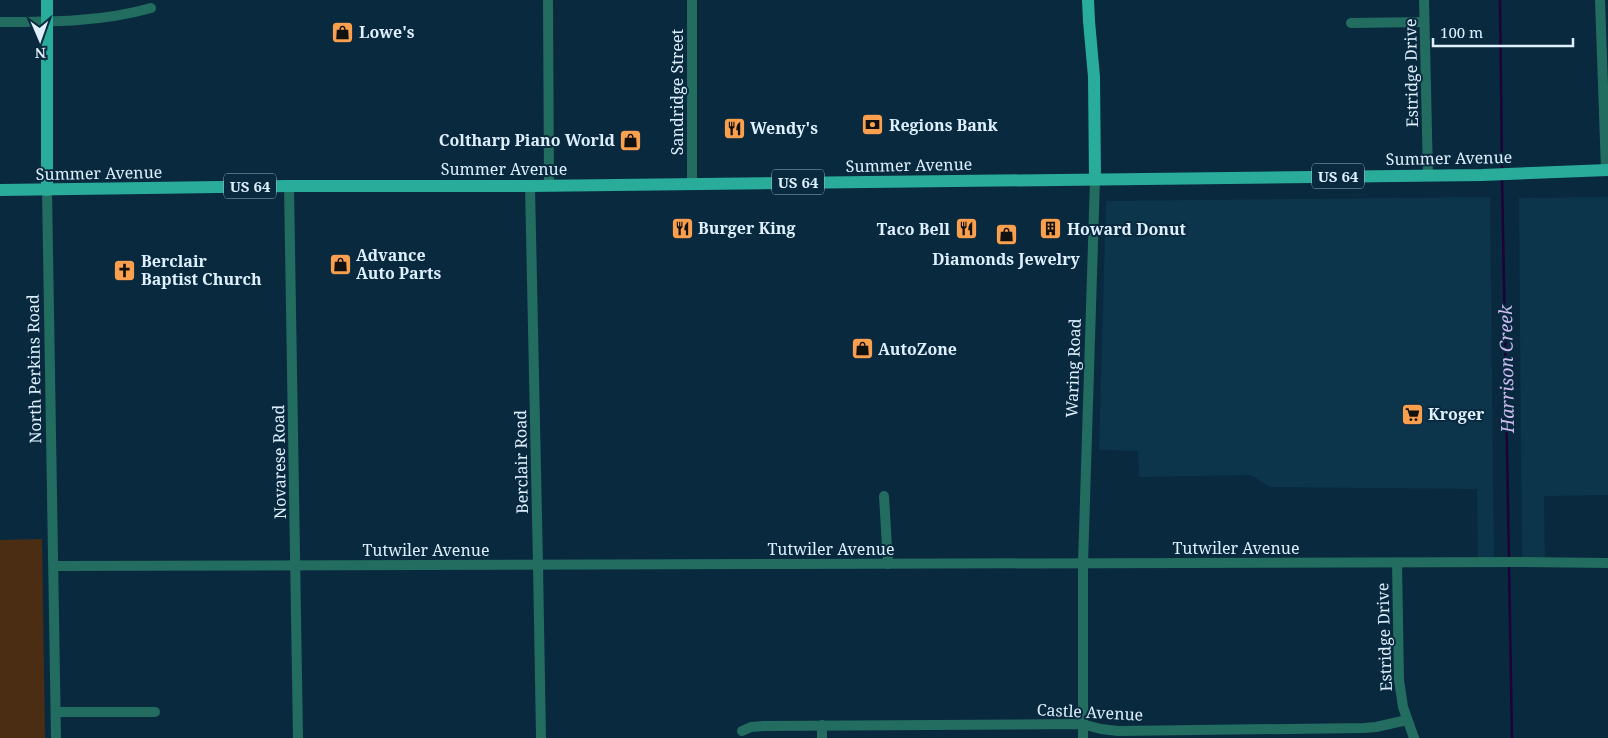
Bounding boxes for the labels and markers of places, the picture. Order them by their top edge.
shop icon: Lowe's [331,20,355,44]
place label: Lowe's [359,21,415,43]
bank icon: Regions Bank [861,113,885,137]
place label: Regions Bank [889,114,999,136]
restaurant icon: Wendy's [722,116,746,140]
place label: Wendy's [750,117,818,139]
shop icon: Coltharp Piano World [619,128,643,152]
place label: Coltharp Piano World [439,129,616,151]
restaurant icon: Burger King [670,216,694,240]
place label: Burger King [698,217,795,239]
restaurant icon: Taco Bell [954,217,978,241]
building icon: Howard Donut [1039,217,1063,241]
place label: Taco Bell [877,218,950,240]
place label: Howard Donut [1067,218,1187,240]
shop icon: Diamonds Jewelry [994,223,1018,247]
place label: Advance Auto Parts [356,244,442,284]
place label: Diamonds Jewelry [932,248,1081,270]
place label: Berclair Baptist Church [141,250,262,290]
shop icon: Advance Auto Parts [328,252,352,276]
church icon: Berclair Baptist Church [113,258,137,282]
shop icon: AutoZone [850,337,874,361]
place label: AutoZone [878,338,957,360]
supermarket icon: Kroger [1400,402,1424,426]
place label: Kroger [1428,403,1485,425]

